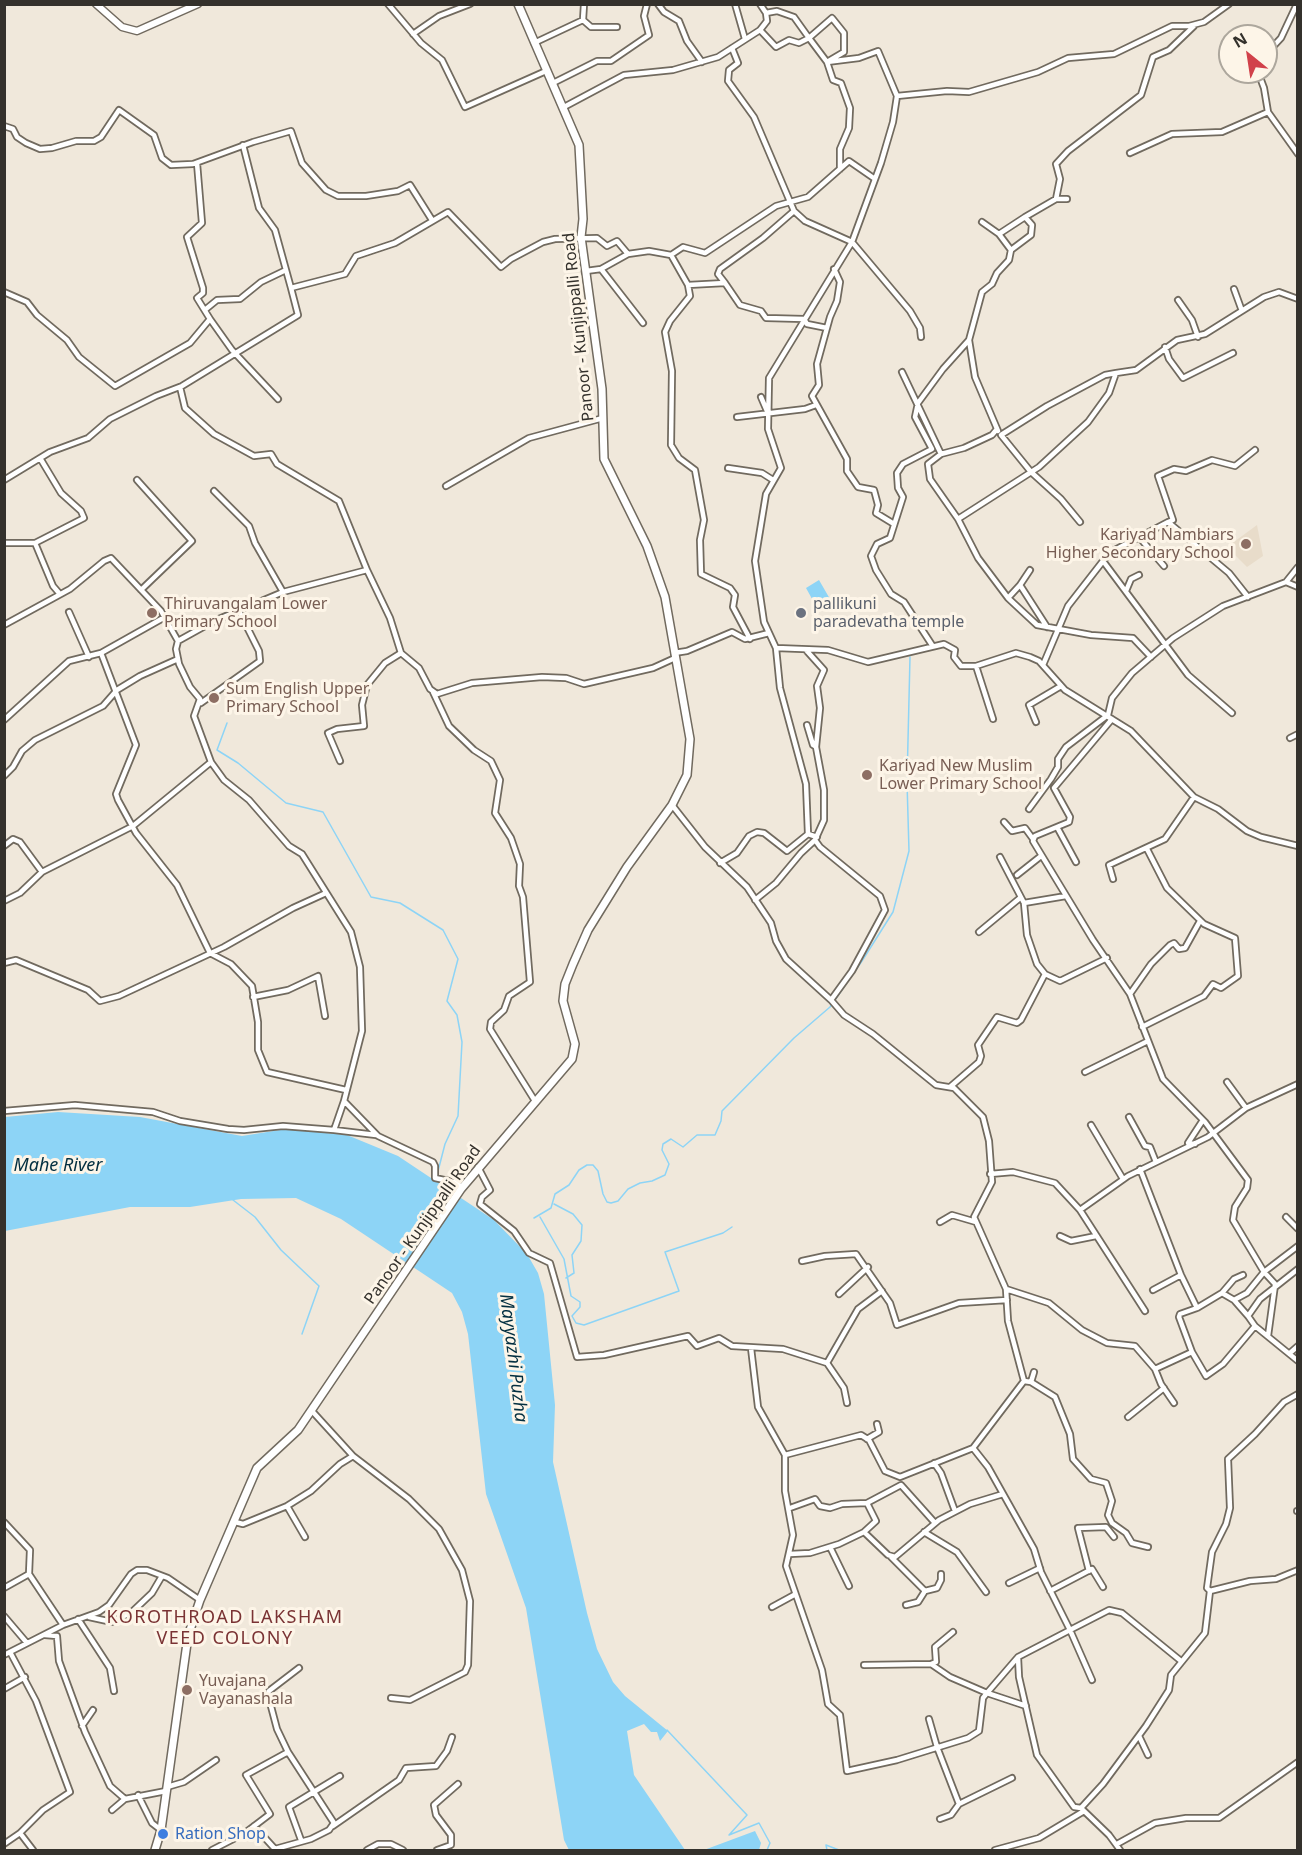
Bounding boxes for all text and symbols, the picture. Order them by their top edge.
north arrow [1218,24,1278,84]
text: N [1229,27,1251,53]
street label: Panoor - Kunjippalli Road [560,232,598,422]
place label: Kariyad Nambiars Higher Secondary School [1046,525,1234,563]
marker: Kariyad Nambiars Higher Secondary School [1239,537,1253,551]
place label: Thiruvangalam Lower Primary School [164,594,327,632]
place label: pallikuni paradevatha temple [813,594,964,632]
marker: Thiruvangalam Lower Primary School [145,606,159,620]
marker: pallikuni paradevatha temple [794,606,808,620]
place label: Sum English Upper Primary School [226,679,369,717]
marker: Sum English Upper Primary School [207,691,221,705]
place label: Kariyad New Muslim Lower Primary School [879,756,1042,794]
marker: Kariyad New Muslim Lower Primary School [860,768,874,782]
street label: Panoor - Kunjippalli Road [361,1142,485,1308]
water label: Mahe River [14,1155,102,1177]
water label: Mayyazhi Puzha [494,1292,532,1424]
district label: KOROTHROAD LAKSHAM VEED COLONY [106,1607,344,1650]
place label: Yuvajana Vayanashala [199,1671,293,1709]
marker: Yuvajana Vayanashala [180,1683,194,1697]
place label: Ration Shop [175,1824,266,1844]
marker: Ration Shop [156,1827,170,1841]

